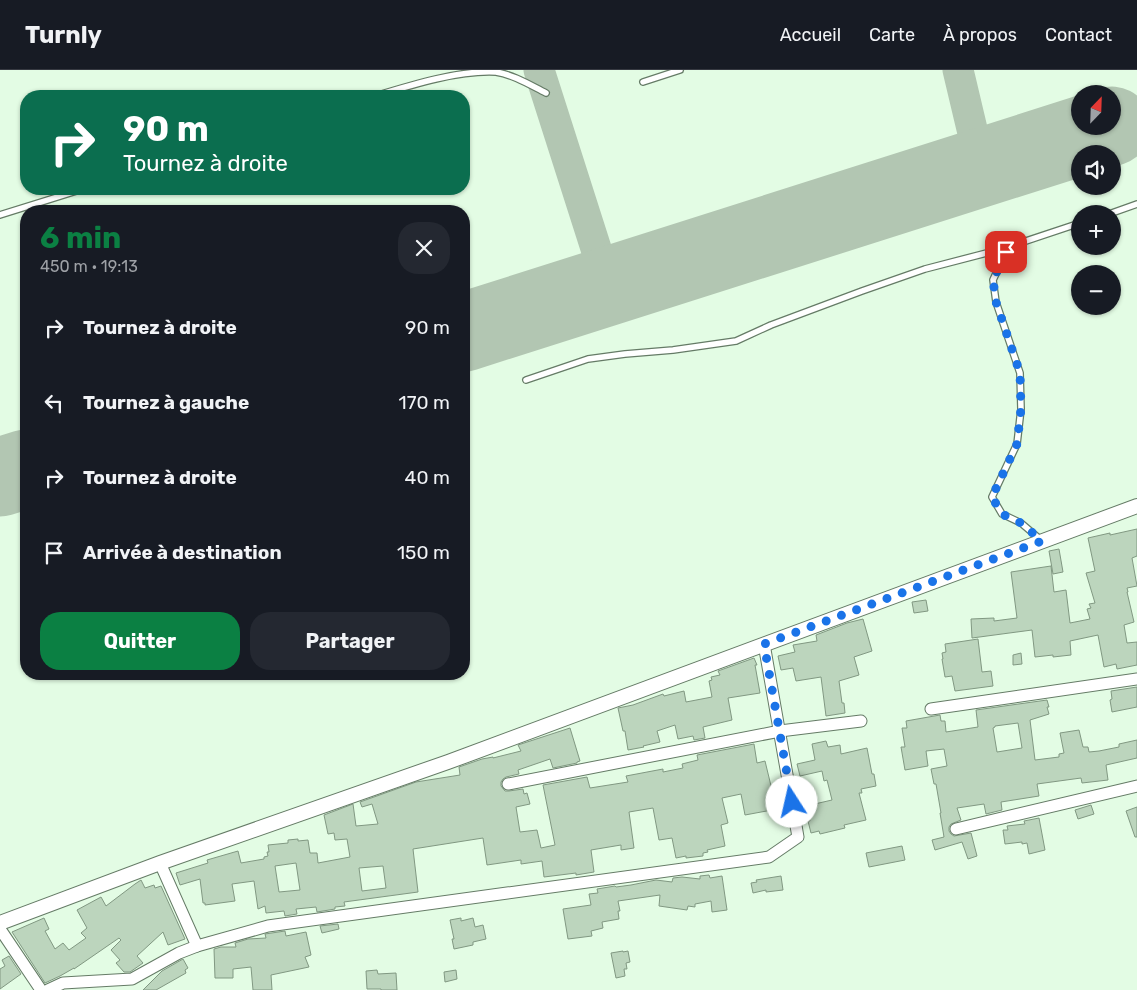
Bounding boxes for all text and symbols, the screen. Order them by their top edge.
text: Turnly [25,21,102,49]
text: Accueil [780,24,841,46]
text: Carte [869,24,915,46]
text: À propos [943,24,1017,46]
text: Contact [1045,24,1112,46]
north arrow [1071,85,1121,135]
map controls [1071,85,1121,315]
text: 90 m [123,108,209,150]
icon: right [40,110,105,175]
button: sound [1071,145,1121,195]
text: Tournez à droite [123,150,288,177]
button: + [1071,205,1121,255]
text: 6 min [40,220,121,256]
button: close [398,222,450,274]
pin [985,231,1027,273]
icon: arrive [992,238,1020,266]
text: 450 m · 19:13 [40,257,138,276]
button: − [1071,265,1121,315]
icon: right [40,314,68,342]
text: Tournez à droite [83,316,237,339]
text: 90 m [405,316,450,339]
icon: left [40,389,68,417]
text: Tournez à gauche [83,391,249,414]
text: 170 m [399,391,450,414]
icon: right [40,464,68,492]
text: Tournez à droite [83,466,237,489]
text: 40 m [405,466,450,489]
icon: arrive [40,539,68,567]
text: Arrivée à destination [83,541,282,564]
text: 150 m [397,541,450,564]
button: Quitter [40,612,240,670]
button: Partager [250,612,450,670]
position arrow [765,775,817,827]

